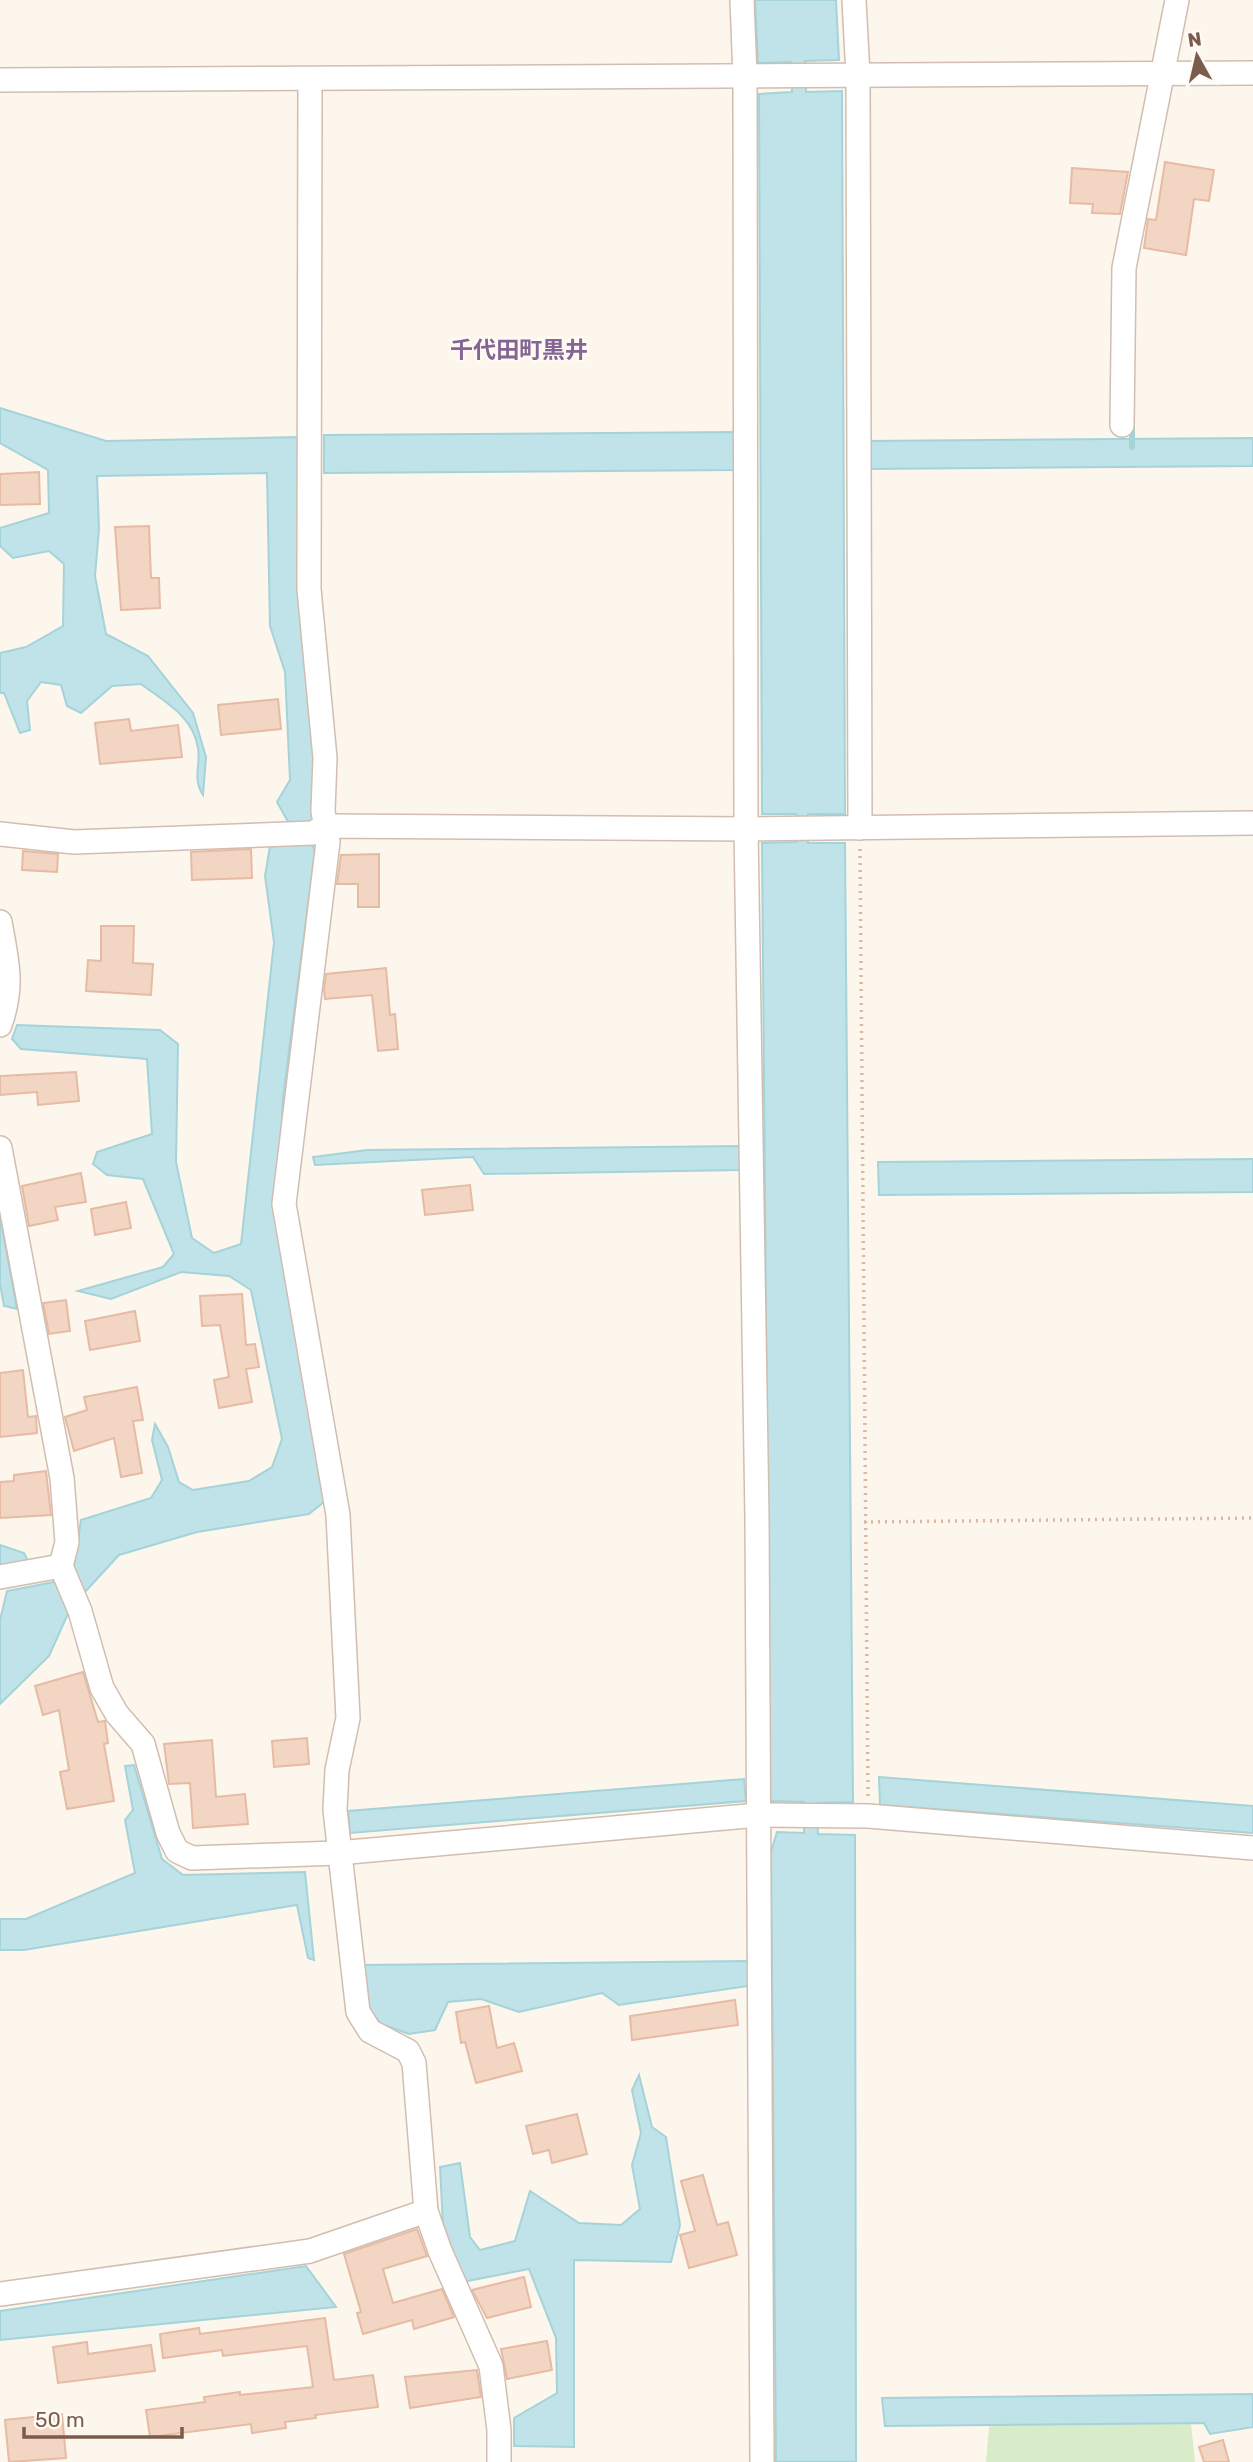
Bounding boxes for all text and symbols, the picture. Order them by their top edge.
north arrow [1162,21,1232,91]
text: N [1186,27,1203,52]
district label: 千代田町黒井 [450,336,588,364]
scale bar [24,2396,182,2440]
text: 50 m [35,2407,85,2432]

